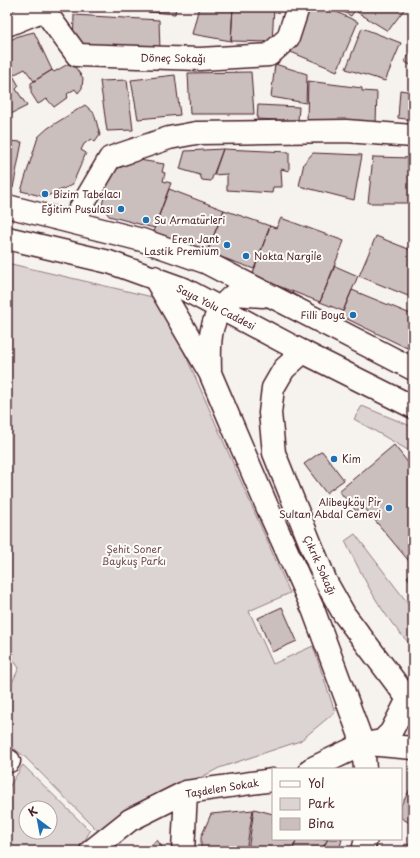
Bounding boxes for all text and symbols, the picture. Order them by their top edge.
street label: Döneç Sokağı [140,49,206,66]
place label: Bizim Tabelacı [53,186,121,201]
marker: Bizim Tabelacı [40,189,50,199]
place label: Eğitim Pusulası [41,201,113,216]
marker: Eğitim Pusulası [116,204,126,214]
place label: Su Armatürleri [154,212,225,227]
marker: Su Armatürleri [141,215,151,225]
place label: Eren Jant Lastik Premium [144,231,219,258]
marker: Eren Jant Lastik Premium [222,240,232,250]
place label: Nokta Nargile [254,248,322,263]
marker: Nokta Nargile [241,251,251,261]
street label: Saya Yolu Caddesi [174,280,259,334]
place label: Filli Boya [301,307,346,323]
marker: Filli Boya [348,310,358,320]
place label: Kim [342,451,361,466]
marker: Kim [329,454,339,464]
place label: Alibeyköy Pir Sultan Abdal Cemevi [279,494,381,521]
marker: Alibeyköy Pir Sultan Abdal Cemevi [384,503,394,513]
street label: Çıkrık Sokağı [301,532,340,597]
park label: Şehit Soner Baykuş Parkı [102,541,166,568]
legend [272,768,402,840]
street label: Taşdelen Sokak [184,774,260,801]
text: Yol [308,774,324,792]
text: Park [308,794,335,812]
north arrow [18,800,58,840]
text: K [25,802,40,820]
text: Bina [308,814,334,832]

